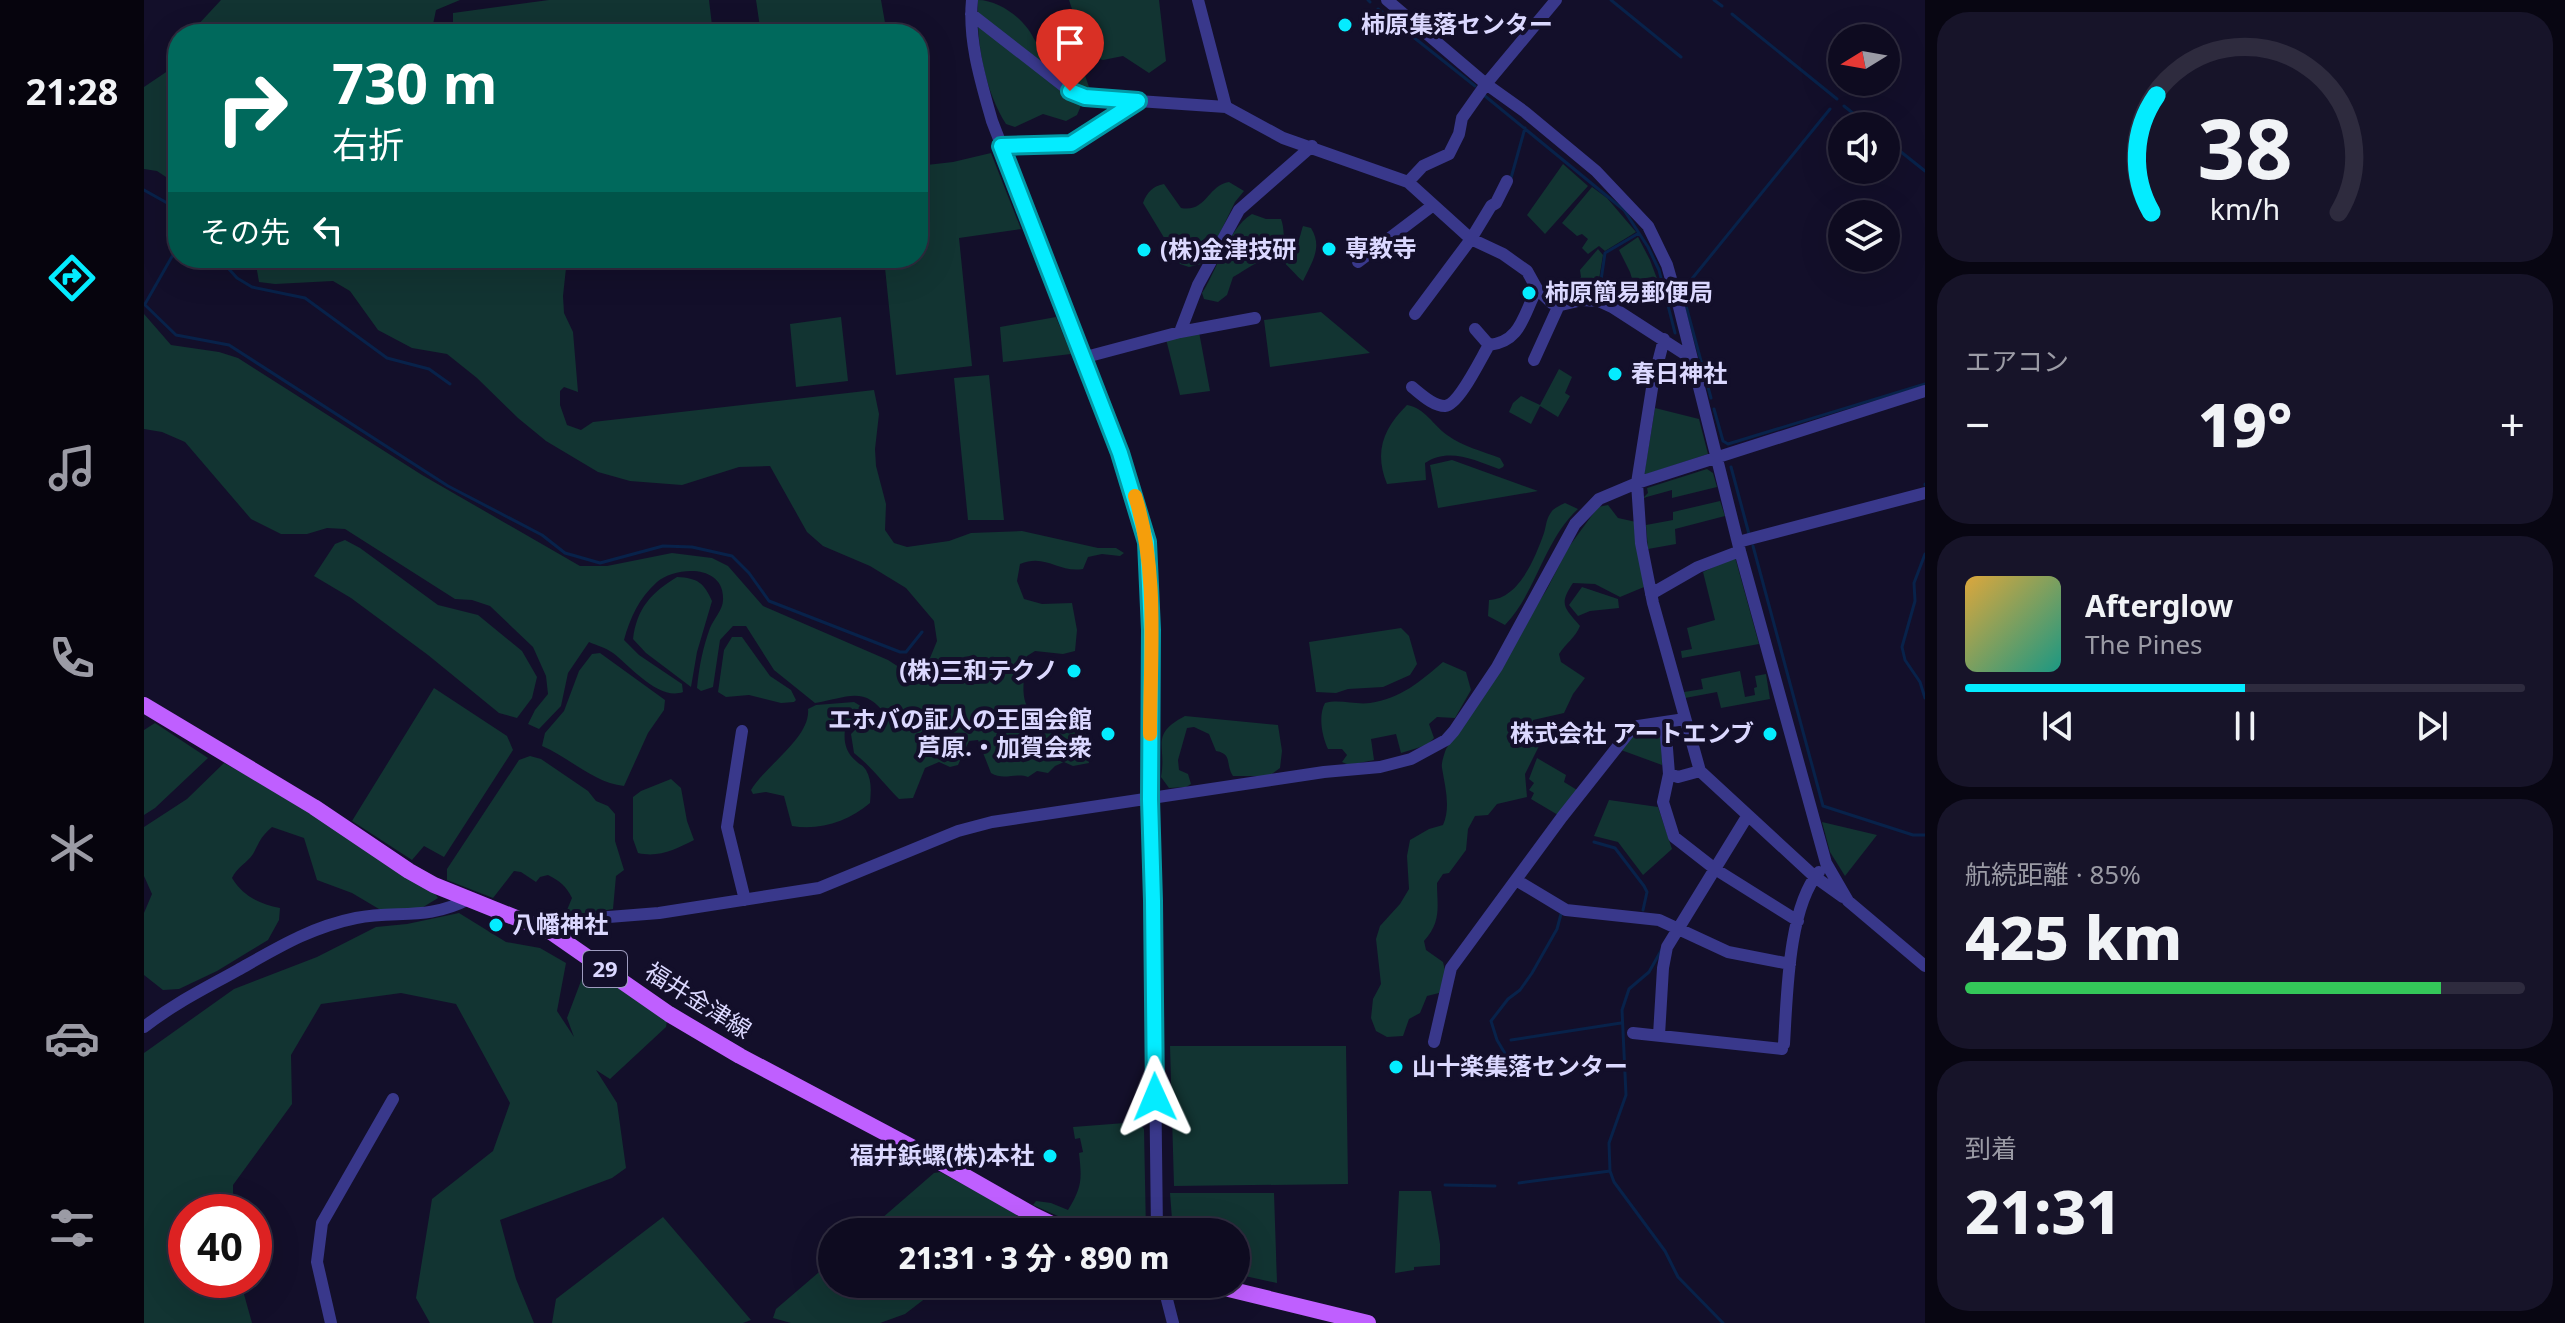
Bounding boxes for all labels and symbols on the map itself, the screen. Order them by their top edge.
place label: 柿原集落センター [1361,7,1553,40]
pin [1036,9,1104,91]
marker: 柿原集落センター [1336,16,1354,34]
north arrow [1828,24,1900,96]
place label: 専教寺 [1345,231,1417,264]
place label: (株)金津技研 [1160,232,1296,265]
marker: 専教寺 [1320,240,1338,258]
marker: (株)金津技研 [1135,241,1153,259]
place label: 柿原簡易郵便局 [1545,275,1713,308]
marker: 柿原簡易郵便局 [1520,284,1538,302]
place label: 春日神社 [1631,356,1727,389]
marker: 春日神社 [1606,365,1624,383]
place label: (株)三和テクノ [899,653,1058,686]
marker: (株)三和テクノ [1065,662,1083,680]
place label: エホバの証人の王国会館 芦原.・加賀会衆 [828,702,1092,763]
place label: 株式会社 アートエンブ [1510,716,1754,749]
marker: エホバの証人の王国会館 芦原.・加賀会衆 [1099,725,1117,743]
marker: 株式会社 アートエンブ [1761,725,1779,743]
place label: 八幡神社 [512,907,608,940]
marker: 八幡神社 [487,916,505,934]
road number: 29 [583,951,627,987]
street label: 福井金津線 [639,954,758,1046]
place label: 山十楽集落センター [1412,1049,1628,1082]
position arrow [1113,1055,1197,1139]
marker: 山十楽集落センター [1387,1058,1405,1076]
place label: 福井鋲螺(株)本社 [850,1138,1034,1171]
marker: 福井鋲螺(株)本社 [1041,1147,1059,1165]
speed limit sign: 40 [168,1194,272,1298]

